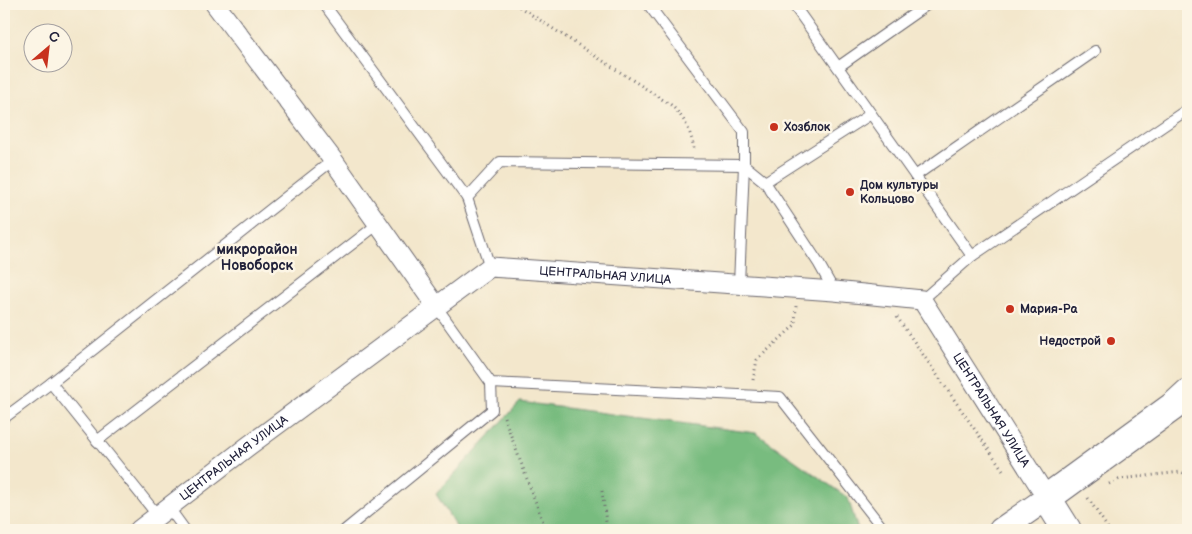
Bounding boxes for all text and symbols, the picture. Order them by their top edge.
north arrow [22,22,72,72]
text: С [46,27,62,47]
place label: Хозблок [783,120,831,135]
marker: Хозблок [768,121,780,133]
place label: Дом культуры Кольцово [860,178,939,207]
marker: Дом культуры Кольцово [844,186,856,198]
district label: микрорайон Новоборск [216,241,298,274]
street label: ЦЕНТРАЛЬНАЯ УЛИЦА [539,263,672,287]
place label: Мария-Ра [1020,302,1078,317]
marker: Мария-Ра [1004,303,1016,315]
place label: Недострой [1039,334,1101,349]
marker: Недострой [1105,335,1117,347]
street label: ЦЕНТРАЛЬНАЯ УЛИЦА [950,350,1033,470]
street label: ЦЕНТРАЛЬНАЯ УЛИЦА [176,411,291,504]

